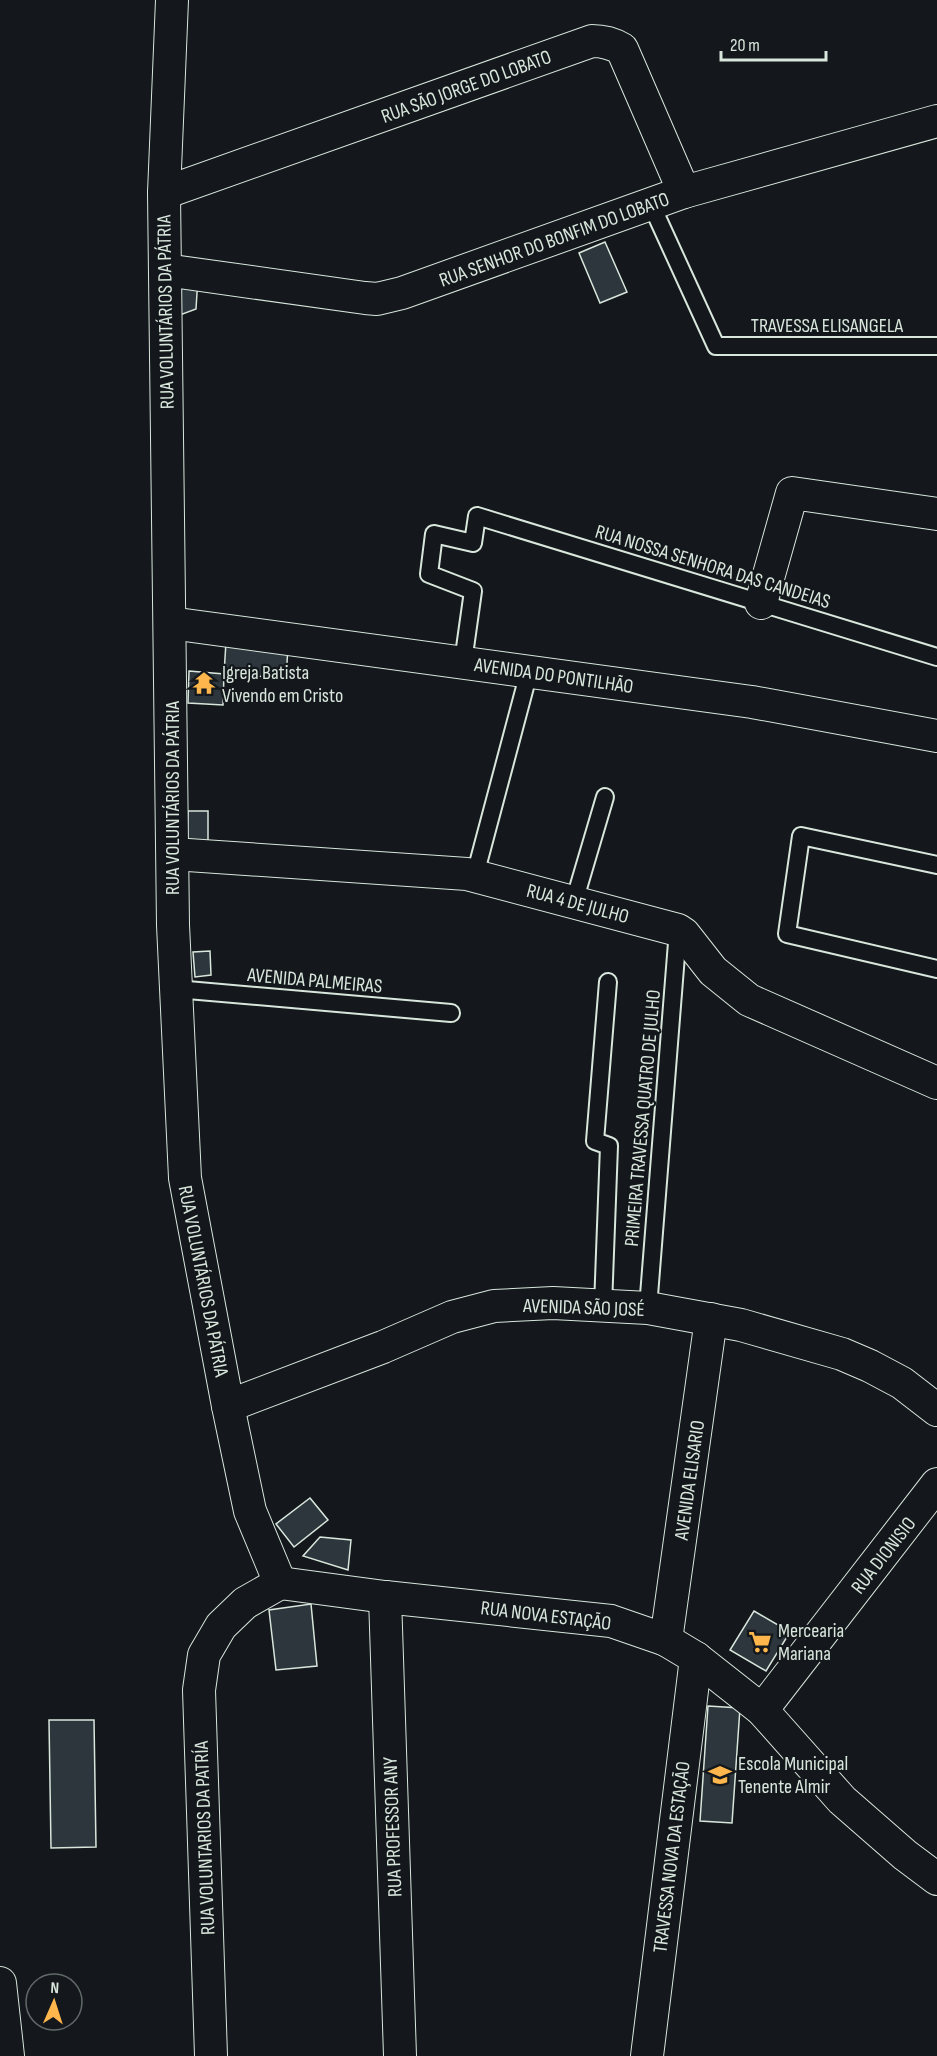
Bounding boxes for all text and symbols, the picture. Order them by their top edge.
scale bar [721,24,826,62]
text: 20 m [730,35,760,56]
street label: RUA SÃO JORGE DO LOBATO [378,45,555,129]
street label: RUA SENHOR DO BONFIM DO LOBATO [436,187,673,293]
street label: RUA VOLUNTÁRIOS DA PÁTRIA [152,214,180,409]
street label: TRAVESSA ELISANGELA [751,314,904,338]
street label: RUA NOSSA SENHORA DAS CANDEIAS [592,520,833,614]
street label: AVENIDA DO PONTILHÃO [472,653,635,699]
place label: Igreja Batista Vivendo em Cristo [222,661,343,708]
temple icon: Igreja Batista Vivendo em Cristo [191,670,217,696]
street label: RUA VOLUNTÁRIOS DA PÁTRIA [161,700,185,895]
street label: RUA 4 DE JULHO [524,879,631,929]
street label: AVENIDA PALMEIRAS [246,963,383,999]
street label: PRIMEIRA TRAVESSA QUATRO DE JULHO [620,989,666,1248]
street label: RUA VOLUNTÁRIOS DA PÁTRIA [173,1184,233,1379]
street label: AVENIDA SÃO JOSÉ [522,1294,645,1322]
street label: AVENIDA ELISARIO [670,1419,710,1543]
street label: RUA DIONISIO [846,1512,921,1599]
street label: RUA NOVA ESTAÇÃO [479,1596,612,1636]
place label: Mercearia Mariana [778,1619,844,1666]
supermarket icon: Mercearia Mariana [747,1629,773,1655]
street label: RUA VOLUNTARIOS DA PATRÍA [190,1740,220,1935]
place label: Escola Municipal Tenente Almir [738,1752,848,1799]
street label: RUA PROFESSOR ANY [379,1756,407,1897]
street label: TRAVESSA NOVA DA ESTAÇÃO [648,1760,696,1954]
school or university icon: Escola Municipal Tenente Almir [707,1762,733,1788]
north arrow [24,1972,84,2032]
text: N [50,1979,59,1998]

